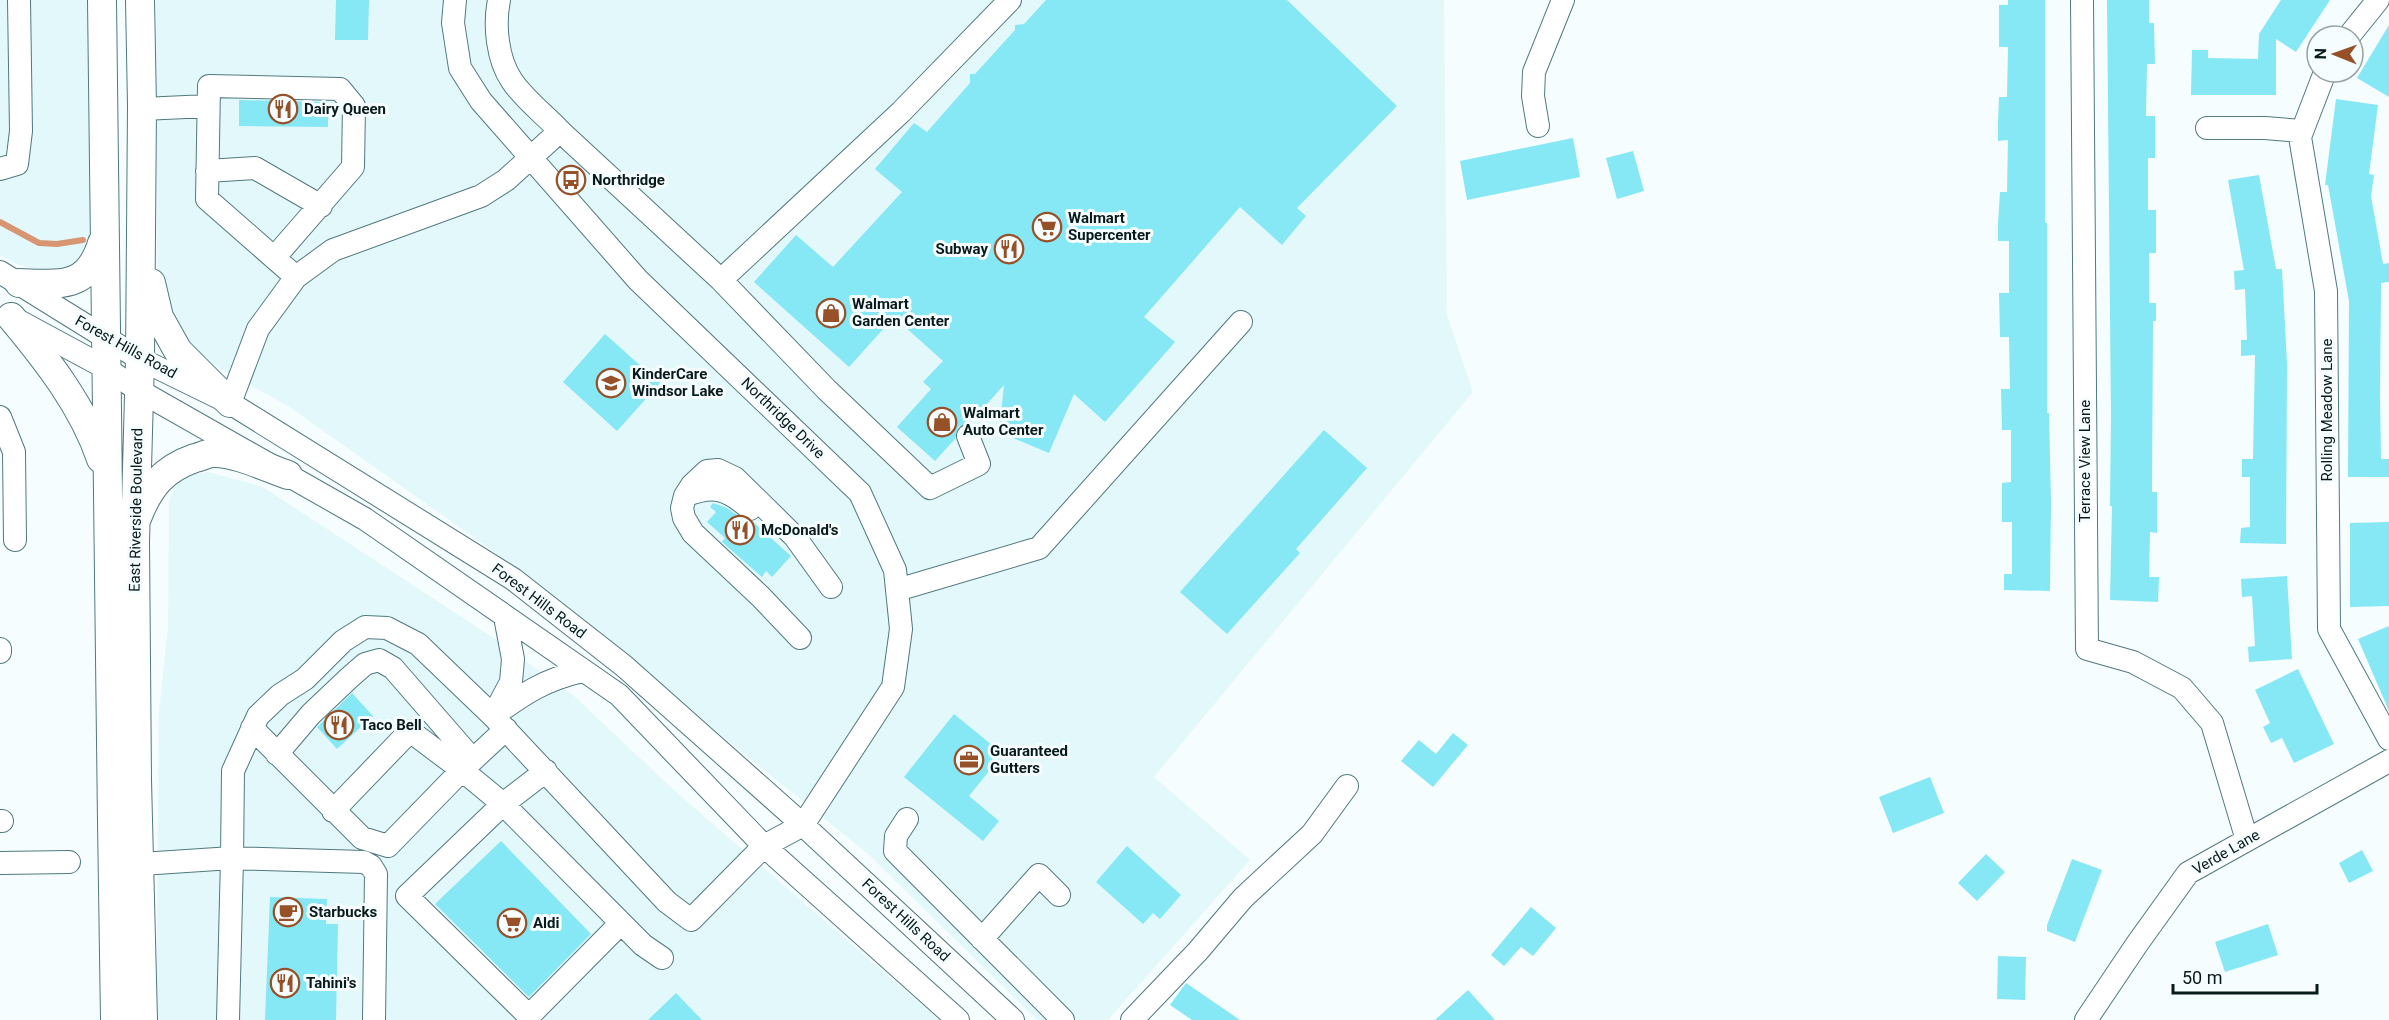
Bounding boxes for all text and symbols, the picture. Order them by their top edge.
north arrow [2305,24,2365,84]
text: N [2311,48,2330,60]
restaurant icon: Dairy Queen [267,93,299,125]
place label: Dairy Queen [304,100,386,118]
bus stop icon: Northridge [555,164,587,196]
place label: Northridge [592,171,665,189]
place label: Walmart Supercenter [1068,209,1151,244]
supermarket icon: Walmart Supercenter [1031,211,1063,243]
restaurant icon: Subway [993,233,1025,265]
place label: Subway [935,240,988,258]
place label: Walmart Garden Center [852,295,950,330]
shop icon: Walmart Garden Center [815,297,847,329]
street label: Forest Hills Road [72,312,180,382]
street label: Rolling Meadow Lane [2318,339,2336,481]
place label: KinderCare Windsor Lake [632,365,723,400]
school or university icon: KinderCare Windsor Lake [595,367,627,399]
street label: Northridge Drive [738,374,828,462]
street label: Terrace View Lane [2076,400,2094,522]
place label: Walmart Auto Center [963,404,1044,439]
shop icon: Walmart Auto Center [926,406,958,438]
street label: East Riverside Boulevard [126,428,146,592]
restaurant icon: McDonald's [724,514,756,546]
place label: McDonald's [761,521,839,539]
street label: Forest Hills Road [488,560,590,642]
restaurant icon: Taco Bell [323,709,355,741]
place label: Taco Bell [360,716,422,734]
place label: Guaranteed Gutters [990,742,1068,777]
office icon: Guaranteed Gutters [953,744,985,776]
street label: Verde Lane [2189,826,2263,878]
street label: Forest Hills Road [858,875,954,965]
cafe icon: Starbucks [272,896,304,928]
place label: Starbucks [309,903,377,921]
supermarket icon: Aldi [496,907,528,939]
place label: Aldi [533,914,559,932]
scale bar [2173,957,2317,995]
restaurant icon: Tahini's [269,967,301,999]
text: 50 m [2182,967,2222,988]
place label: Tahini's [306,974,357,992]

